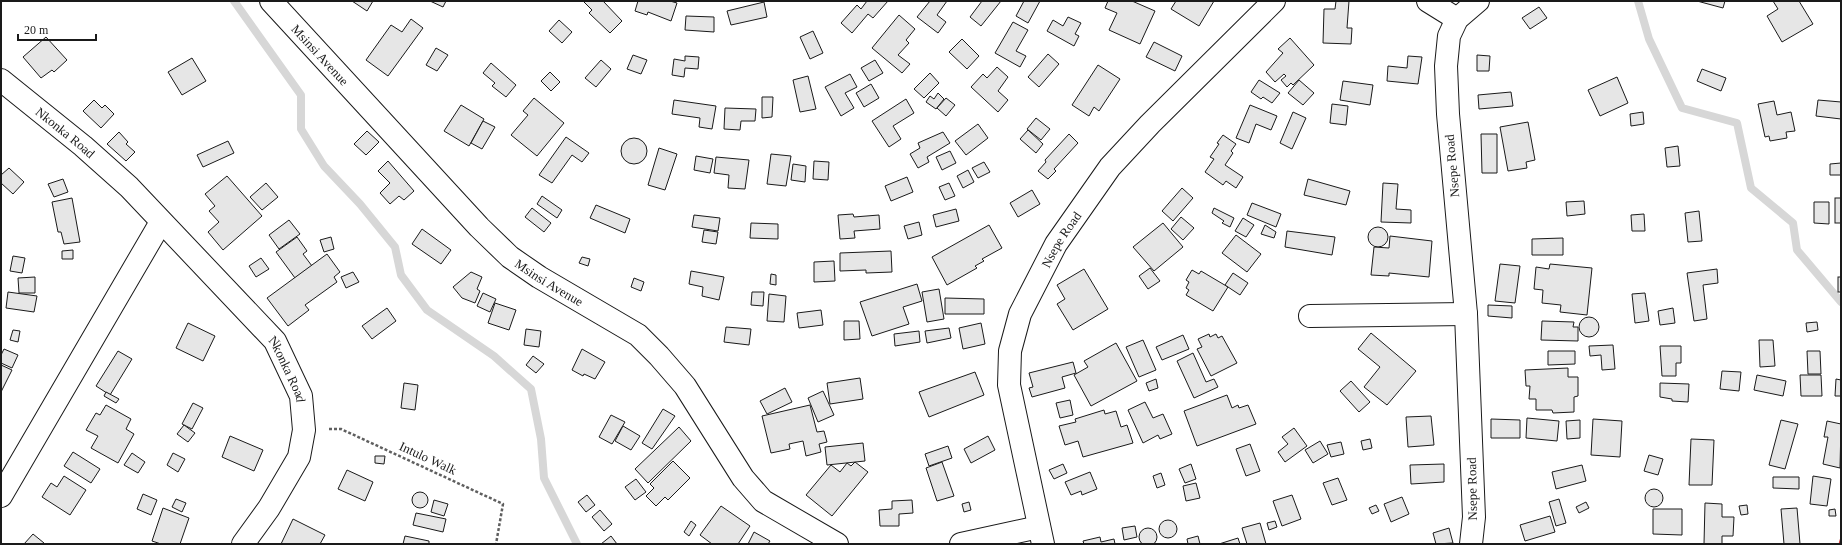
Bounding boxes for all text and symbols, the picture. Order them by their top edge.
scale bar [18,16,96,42]
street label: Msinsi Avenue [289,21,352,88]
text: 20 m [24,23,49,37]
street label: Nkonka Road [33,104,99,161]
street label: Nsepe Road [1442,133,1462,198]
street label: Nsepe Road [1038,208,1084,270]
street label: Msinsi Avenue [512,255,586,309]
street label: Nkonka Road [266,332,309,403]
street label: Intulo Walk [397,438,459,478]
street label: Nsepe Road [1464,457,1480,521]

